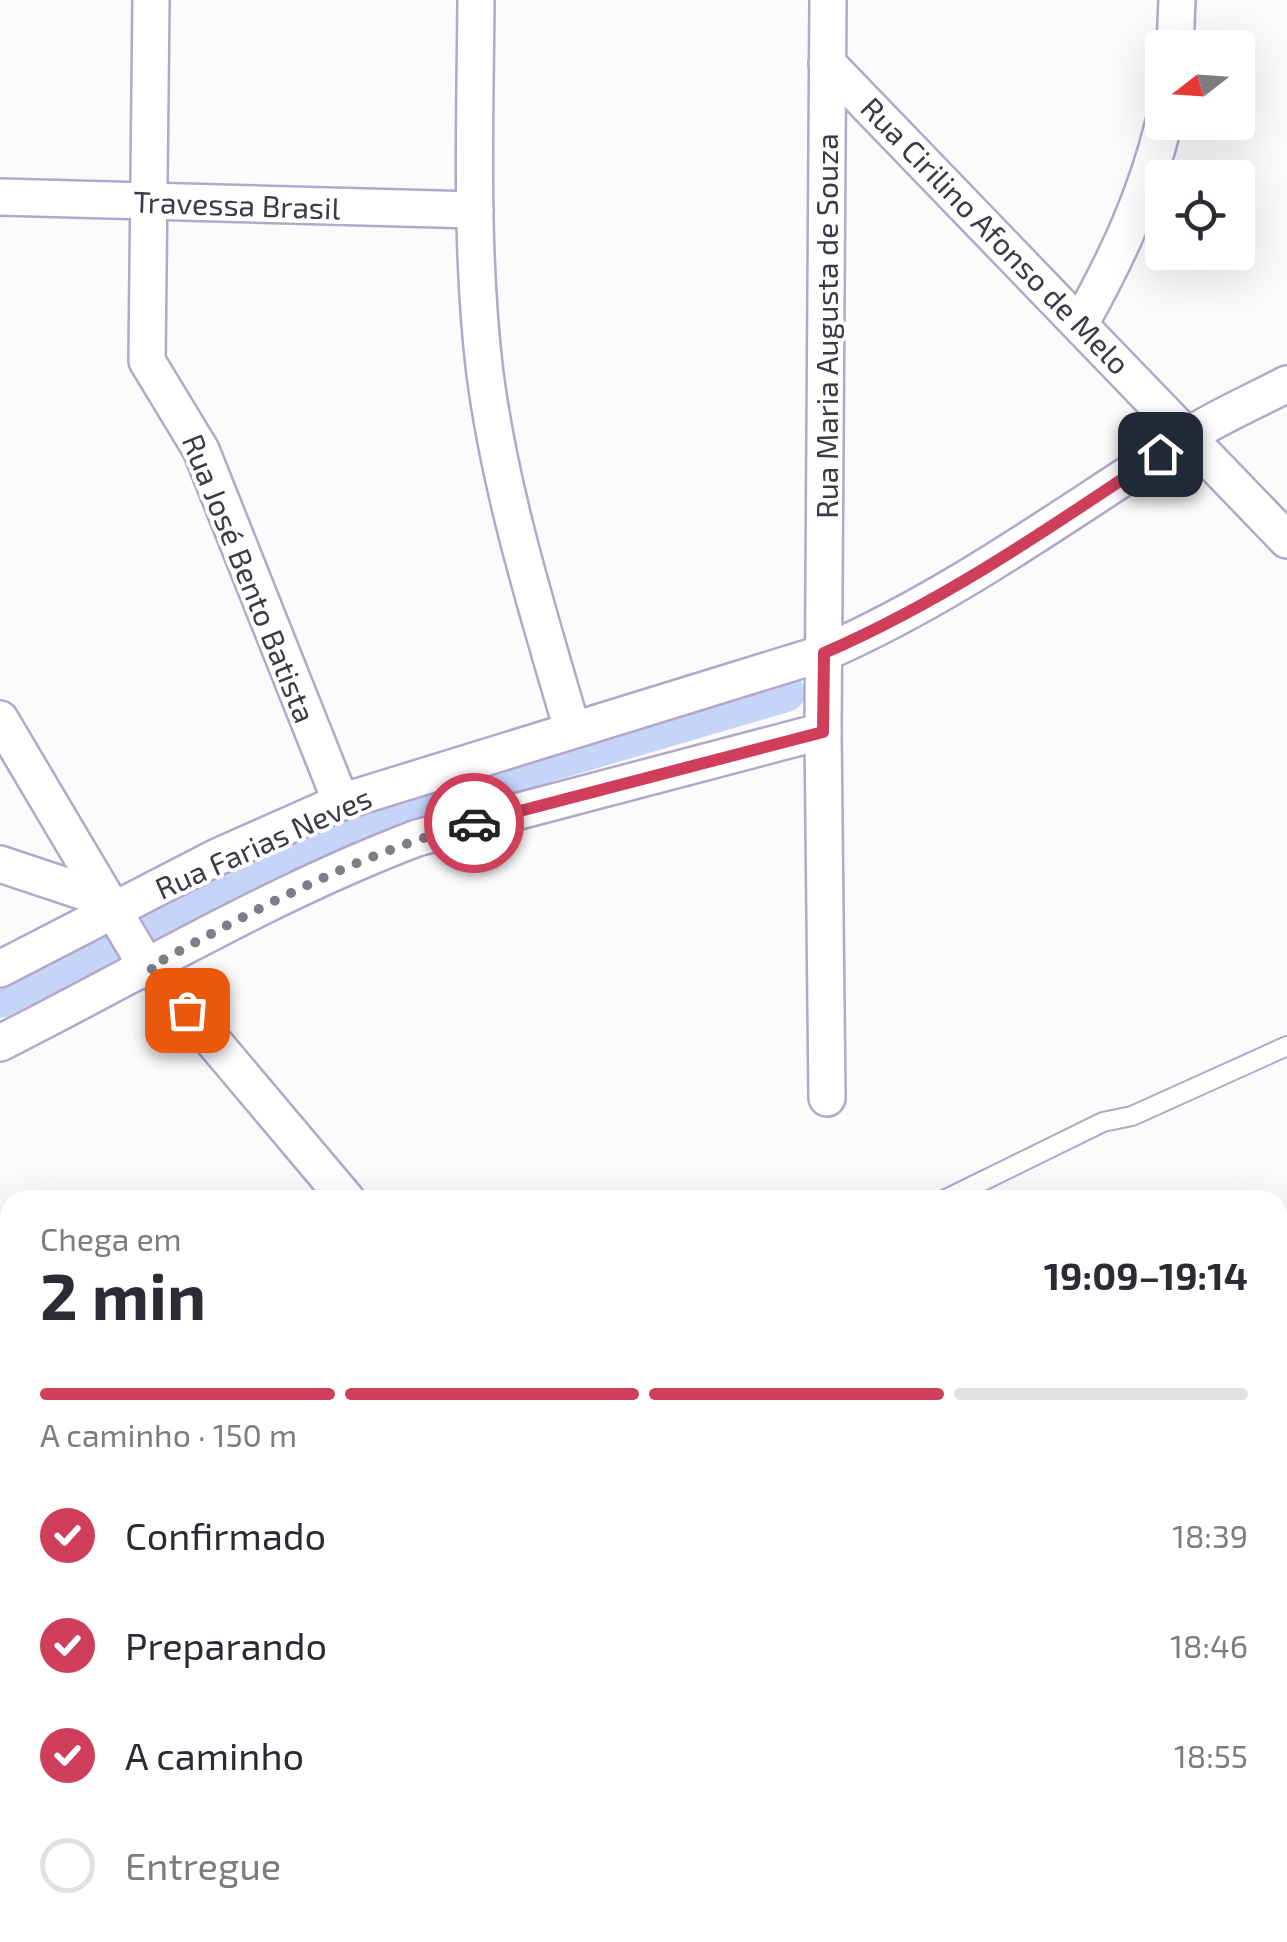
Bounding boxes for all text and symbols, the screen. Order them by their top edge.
north arrow [1145,30,1255,140]
map controls [1145,30,1255,270]
street label: Rua Cirilino Afonso de Melo [854,89,1138,381]
street label: Rua Maria Augusta de Souza [808,133,844,519]
button: locate [1145,160,1255,270]
street label: Travessa Brasil [133,182,341,226]
pin [1118,412,1203,497]
icon: home [1133,427,1188,482]
street label: Rua José Bento Batista [176,429,324,727]
courier [424,773,524,873]
street label: Rua Farias Neves [149,778,377,906]
icon: car [447,796,502,851]
pin [145,968,230,1053]
icon: bag [160,983,215,1038]
text: Chega em [40,1219,182,1257]
text: 19:09–19:14 [1044,1252,1248,1298]
text: 2 min [40,1255,206,1333]
text: A caminho · 150 m [40,1415,297,1453]
icon: check [40,1508,95,1563]
text: Confirmado [125,1512,326,1558]
text: 18:39 [1172,1516,1248,1554]
icon: check [40,1618,95,1673]
text: Preparando [125,1622,327,1668]
text: 18:46 [1170,1626,1248,1664]
icon: check [40,1728,95,1783]
text: A caminho [125,1732,304,1778]
text: 18:55 [1174,1736,1248,1774]
text: Entregue [125,1842,281,1888]

